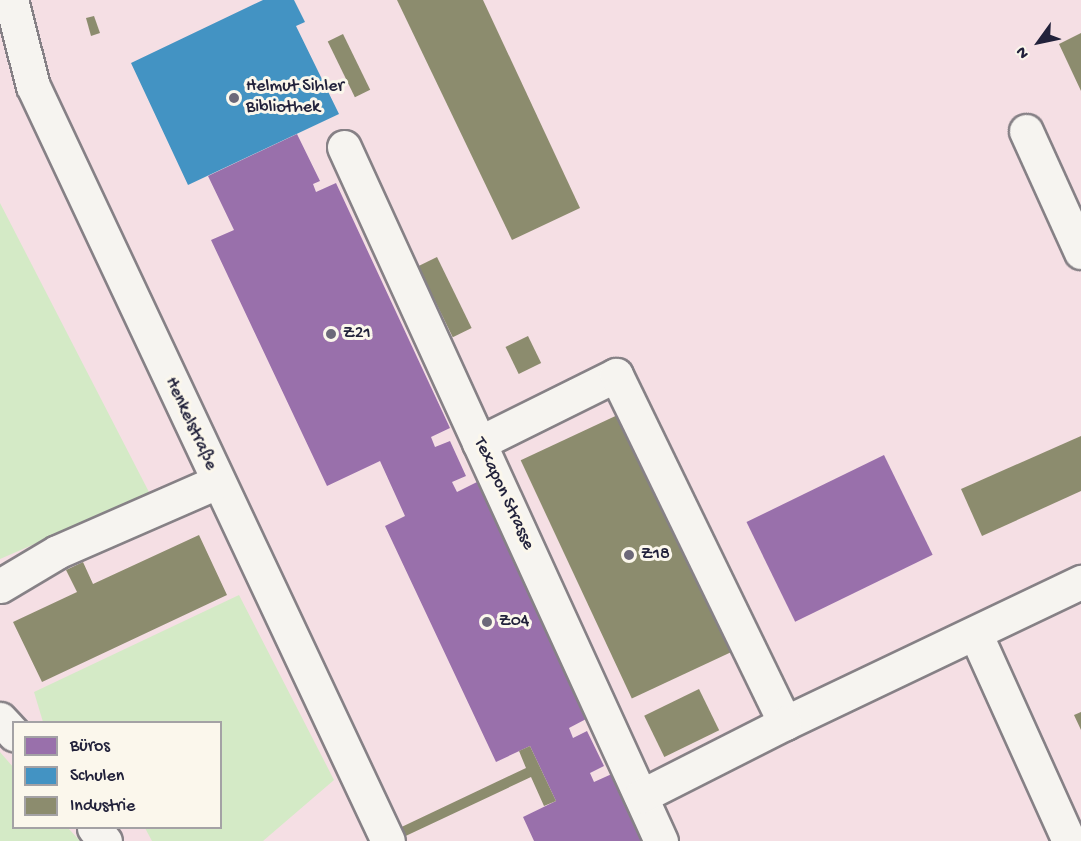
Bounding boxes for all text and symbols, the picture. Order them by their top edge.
north arrow [1009,12,1069,72]
text: N [1013,43,1034,62]
place label: Helmut Sihler Bibliothek [246,77,344,119]
marker: Helmut Sihler Bibliothek [227,91,241,105]
place label: Z21 [343,323,371,345]
marker: Z21 [324,327,338,341]
street label: Henkelstraße [159,374,221,474]
street label: Texapon Strasse [468,434,538,554]
place label: Z18 [641,544,670,566]
marker: Z18 [622,548,636,562]
place label: Z04 [499,611,529,633]
marker: Z04 [480,615,494,629]
legend [12,721,222,829]
text: Büros [70,736,110,757]
text: Schulen [70,766,124,787]
text: Industrie [70,796,135,817]

